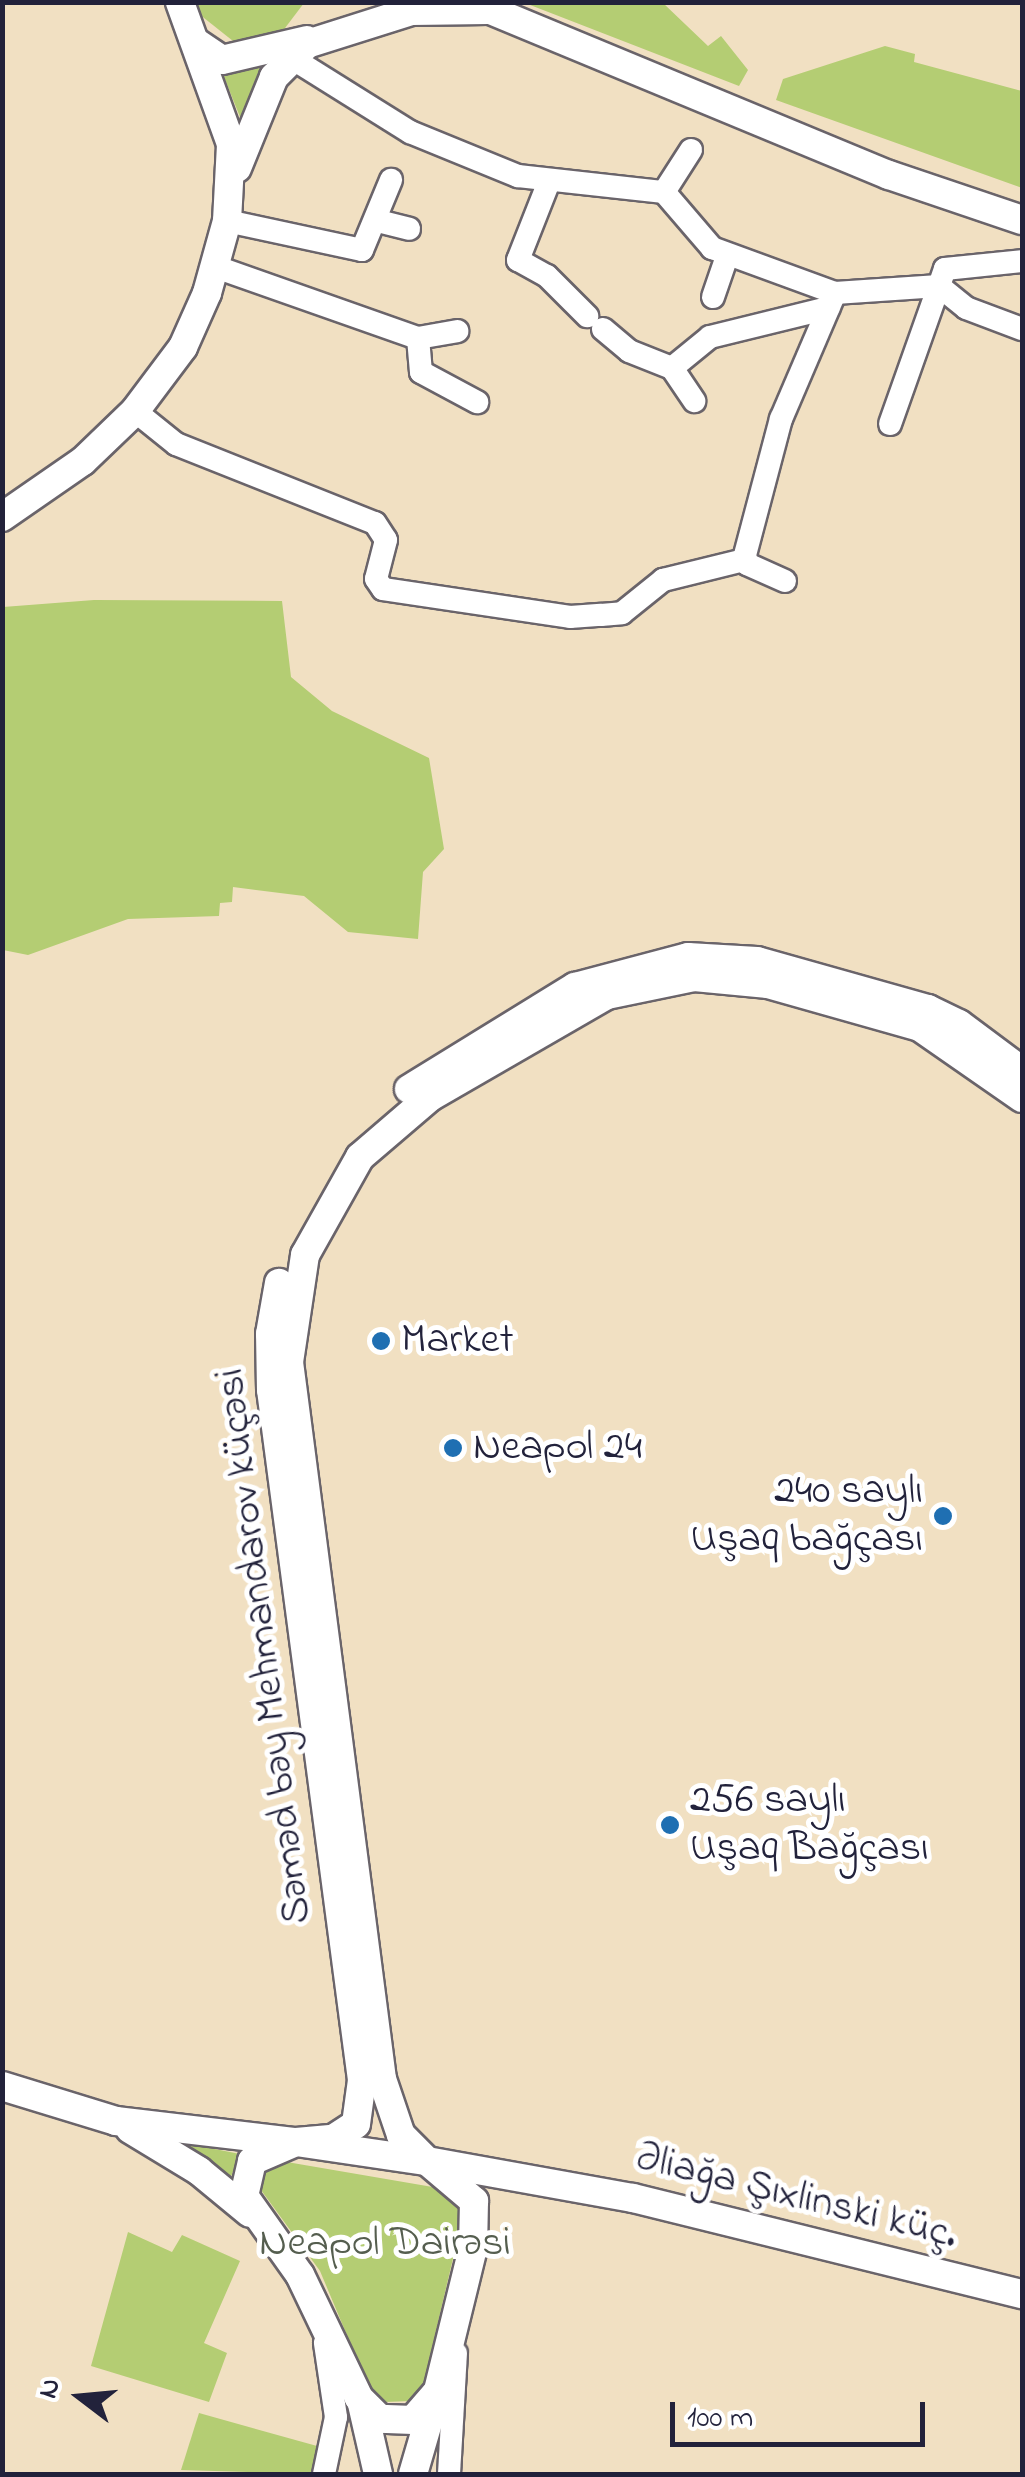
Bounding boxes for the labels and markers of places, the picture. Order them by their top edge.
place label: Market [401,1316,514,1366]
marker: Market [370,1330,392,1352]
place label: Neapol 24 [473,1423,642,1473]
marker: Neapol 24 [442,1437,464,1459]
place label: 240 saylı Uşaq bağçası [690,1467,923,1565]
marker: 240 saylı Uşaq bağçası [932,1505,954,1527]
place label: 256 saylı Uşaq Bağçası [690,1776,929,1874]
marker: 256 saylı Uşaq Bağçası [659,1814,681,1836]

